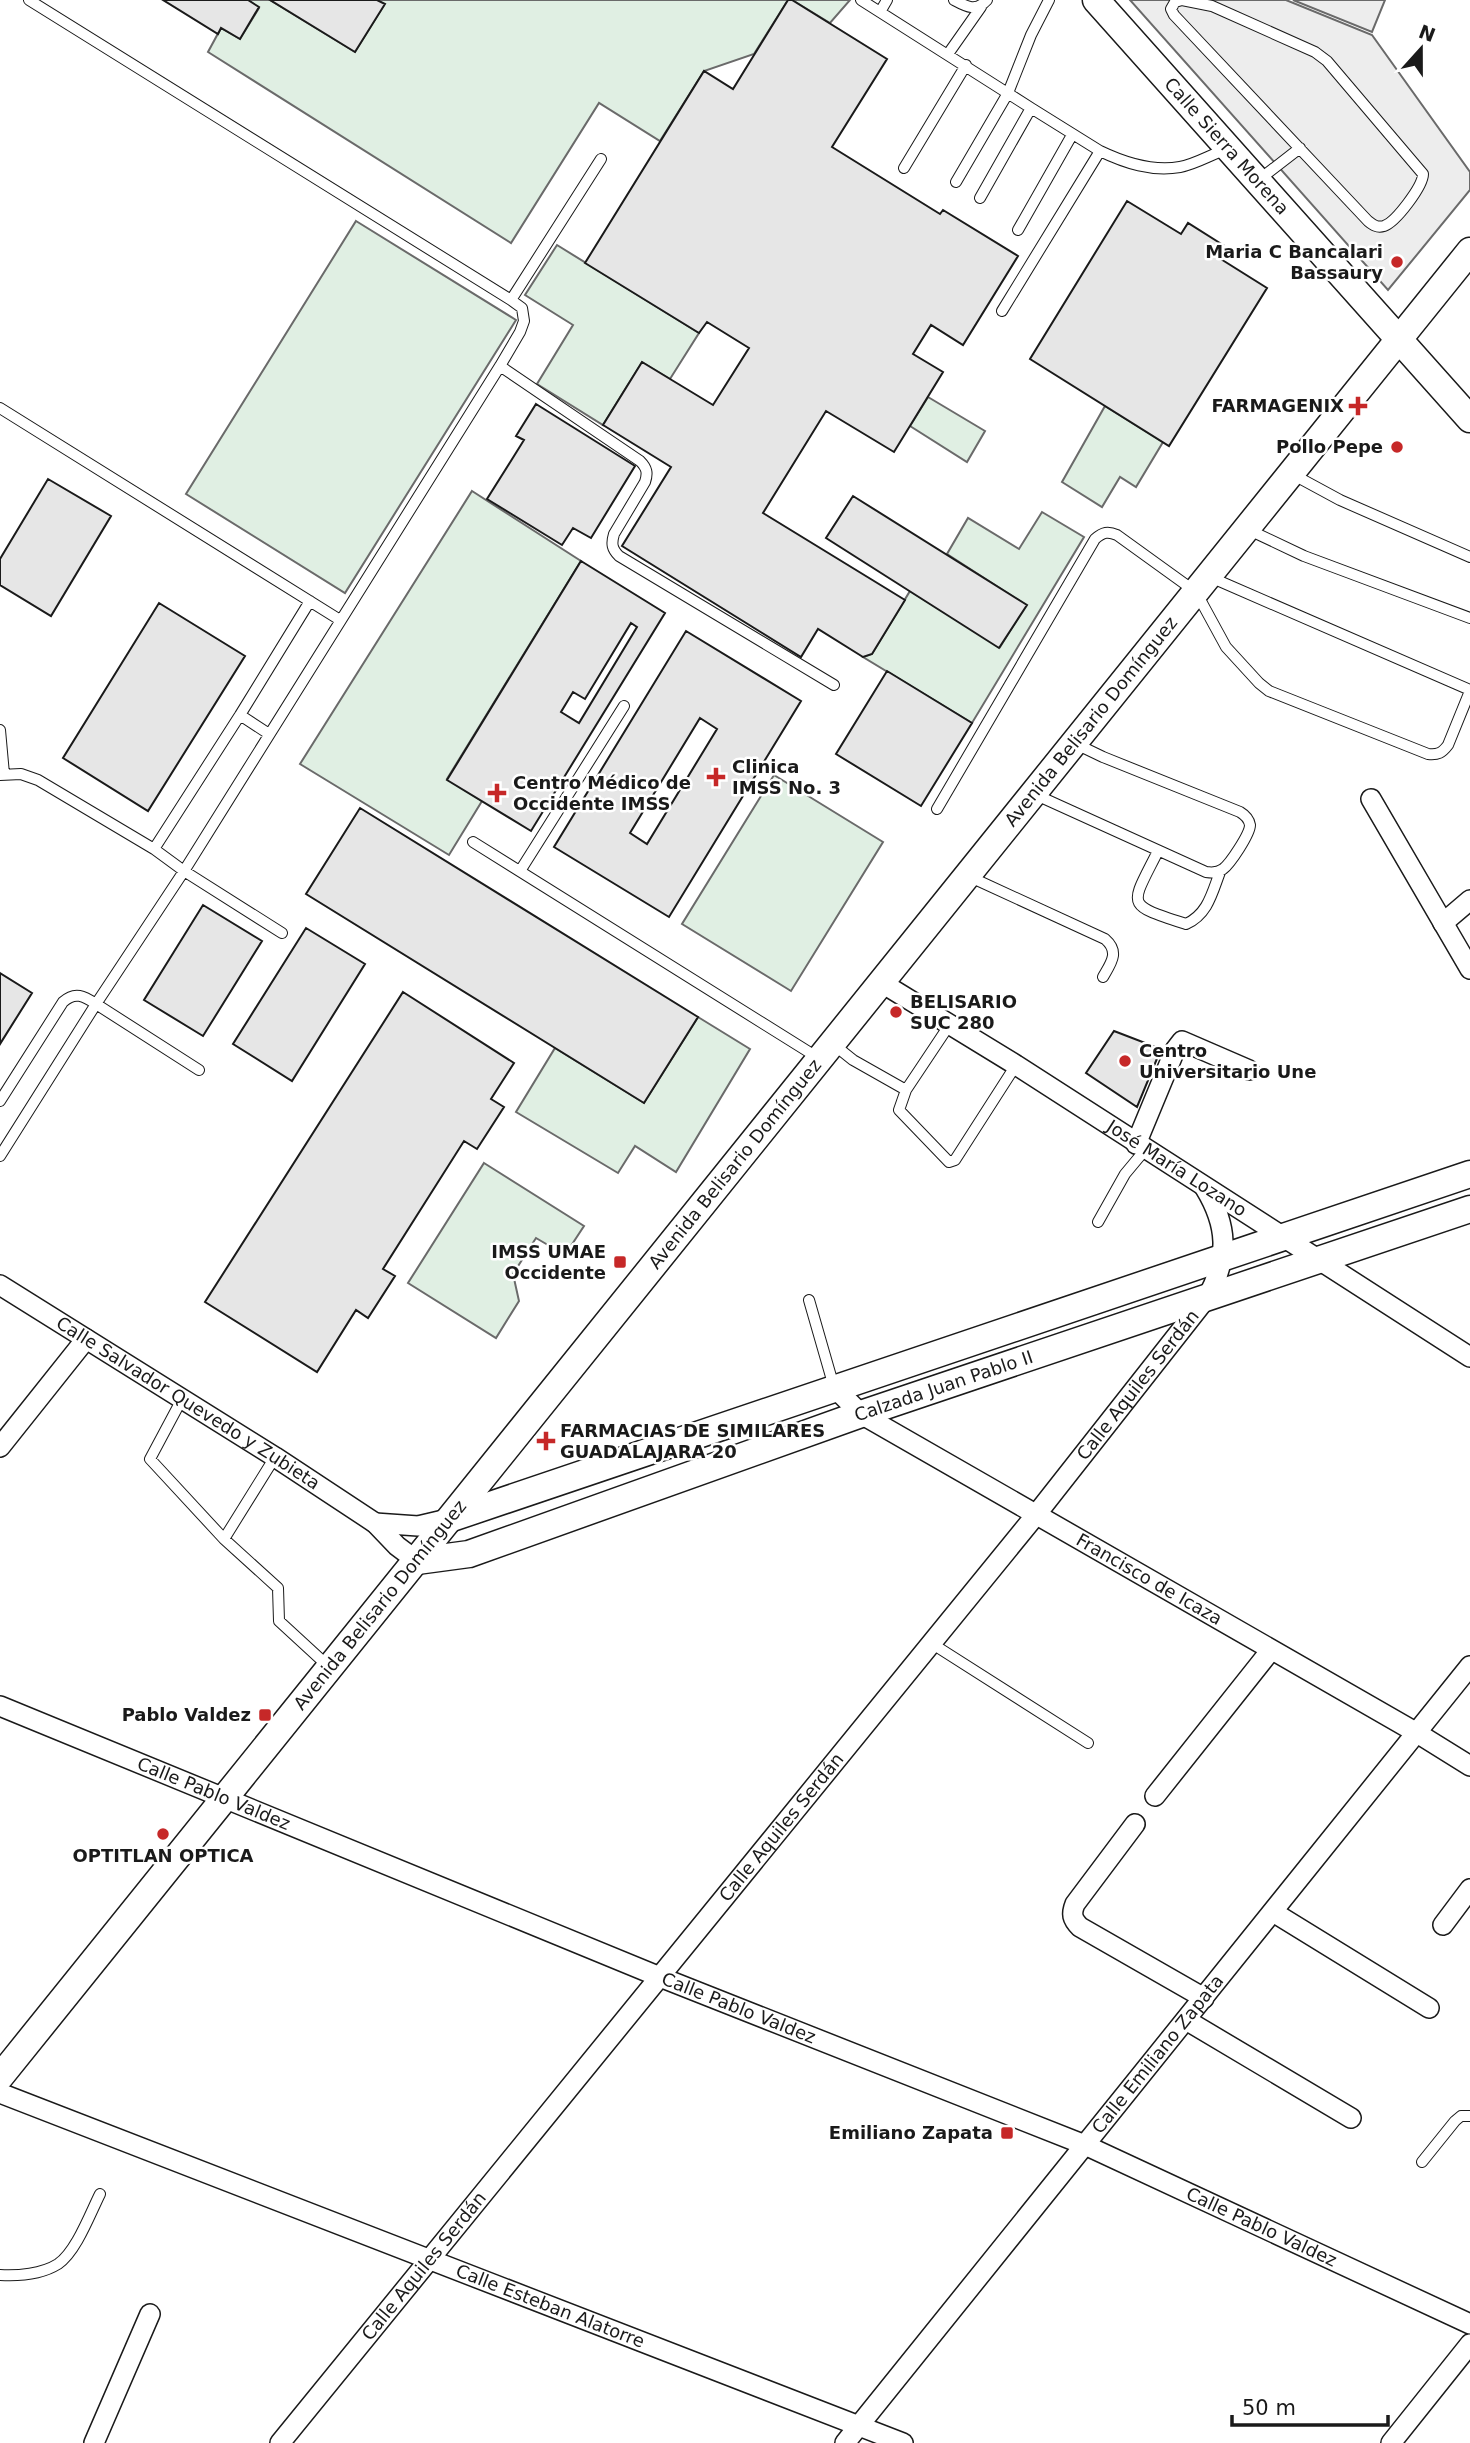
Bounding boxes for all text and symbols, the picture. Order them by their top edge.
north arrow [1386,14,1456,84]
text: N [1416,20,1438,46]
street label: Calle Sierra Morena [1160,73,1293,219]
place label: Maria C Bancalari Bassaury [1205,241,1383,283]
marker: Maria C Bancalari Bassaury [1389,254,1405,270]
place label: FARMAGENIX [1211,395,1344,416]
marker: FARMAGENIX [1350,398,1366,414]
place label: Pollo Pepe [1276,436,1383,457]
marker: Pollo Pepe [1389,439,1405,455]
street label: Avenida Belisario Domínguez [1000,612,1181,830]
place label: Clinica IMSS No. 3 [732,756,841,798]
marker: Clinica IMSS No. 3 [706,767,726,787]
place label: Centro Médico de Occidente IMSS [513,772,691,814]
marker: Centro Médico de Occidente IMSS [487,783,507,803]
place label: BELISARIO SUC 280 [910,991,1017,1033]
marker: BELISARIO SUC 280 [888,1004,904,1020]
place label: Centro Universitario Une [1139,1040,1316,1082]
marker: Centro Universitario Une [1117,1053,1133,1069]
street label: Avenida Belisario Domínguez [644,1055,825,1273]
street label: José María Lozano [1102,1115,1251,1220]
place label: IMSS UMAE Occidente [491,1241,606,1283]
marker: IMSS UMAE Occidente [612,1254,628,1270]
street label: Calle Aquiles Serdán [1072,1306,1203,1464]
street label: Calle Salvador Quevedo y Zubieta [53,1312,324,1494]
street label: Calzada Juan Pablo II [851,1346,1036,1426]
place label: FARMACIAS DE SIMILARES GUADALAJARA 20 [560,1420,825,1462]
marker: FARMACIAS DE SIMILARES GUADALAJARA 20 [538,1433,554,1449]
street label: Avenida Belisario Domínguez [289,1496,470,1714]
street label: Francisco de Icaza [1073,1529,1226,1629]
place label: Pablo Valdez [122,1704,251,1725]
marker: Pablo Valdez [257,1707,273,1723]
street label: Calle Aquiles Serdán [714,1749,848,1905]
street label: Calle Pablo Valdez [134,1752,294,1834]
marker: OPTITLAN OPTICA [155,1826,171,1842]
place label: OPTITLAN OPTICA [72,1845,254,1866]
street label: Calle Pablo Valdez [659,1968,819,2047]
street label: Calle Emiliano Zapata [1087,1970,1227,2137]
place label: Emiliano Zapata [829,2122,993,2143]
marker: Emiliano Zapata [999,2125,1015,2141]
street label: Calle Pablo Valdez [1183,2183,1340,2271]
street label: Calle Aquiles Serdán [357,2188,490,2344]
street label: Calle Esteban Alatorre [453,2260,648,2352]
scale bar [1232,2384,1388,2428]
text: 50 m [1242,2396,1296,2420]

